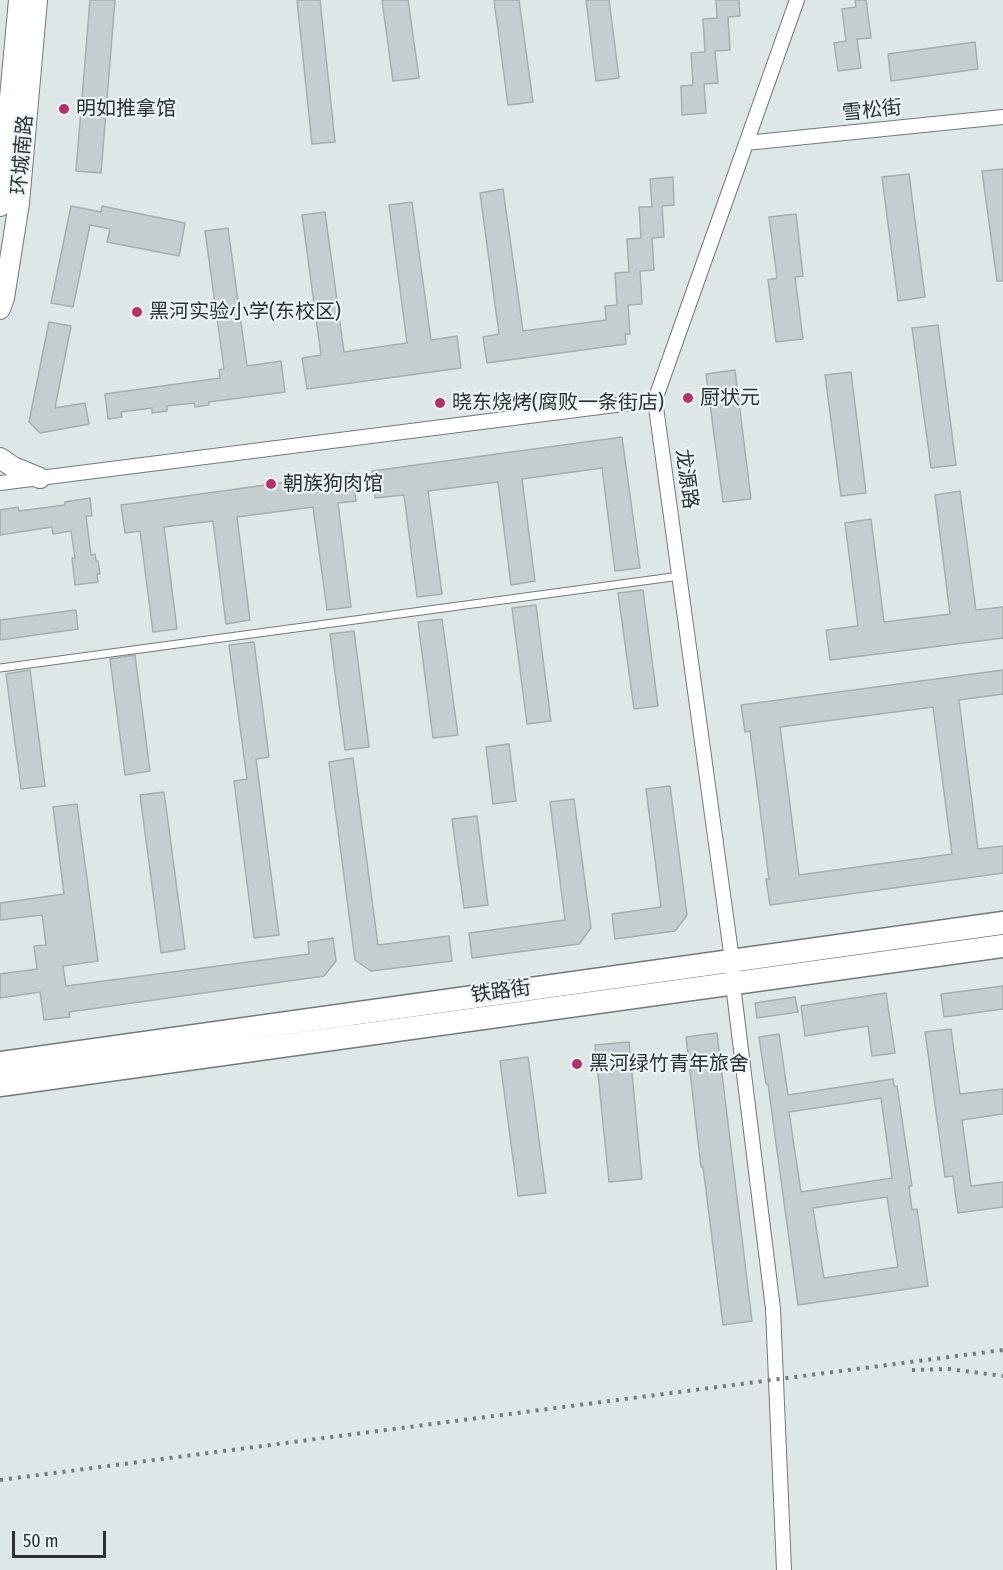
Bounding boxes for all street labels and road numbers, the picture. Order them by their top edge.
street label: 雪松街 [841,96,903,126]
street label: 环城南路 [8,114,38,196]
street label: 龙源路 [670,448,702,510]
street label: 铁路街 [470,976,532,1008]

